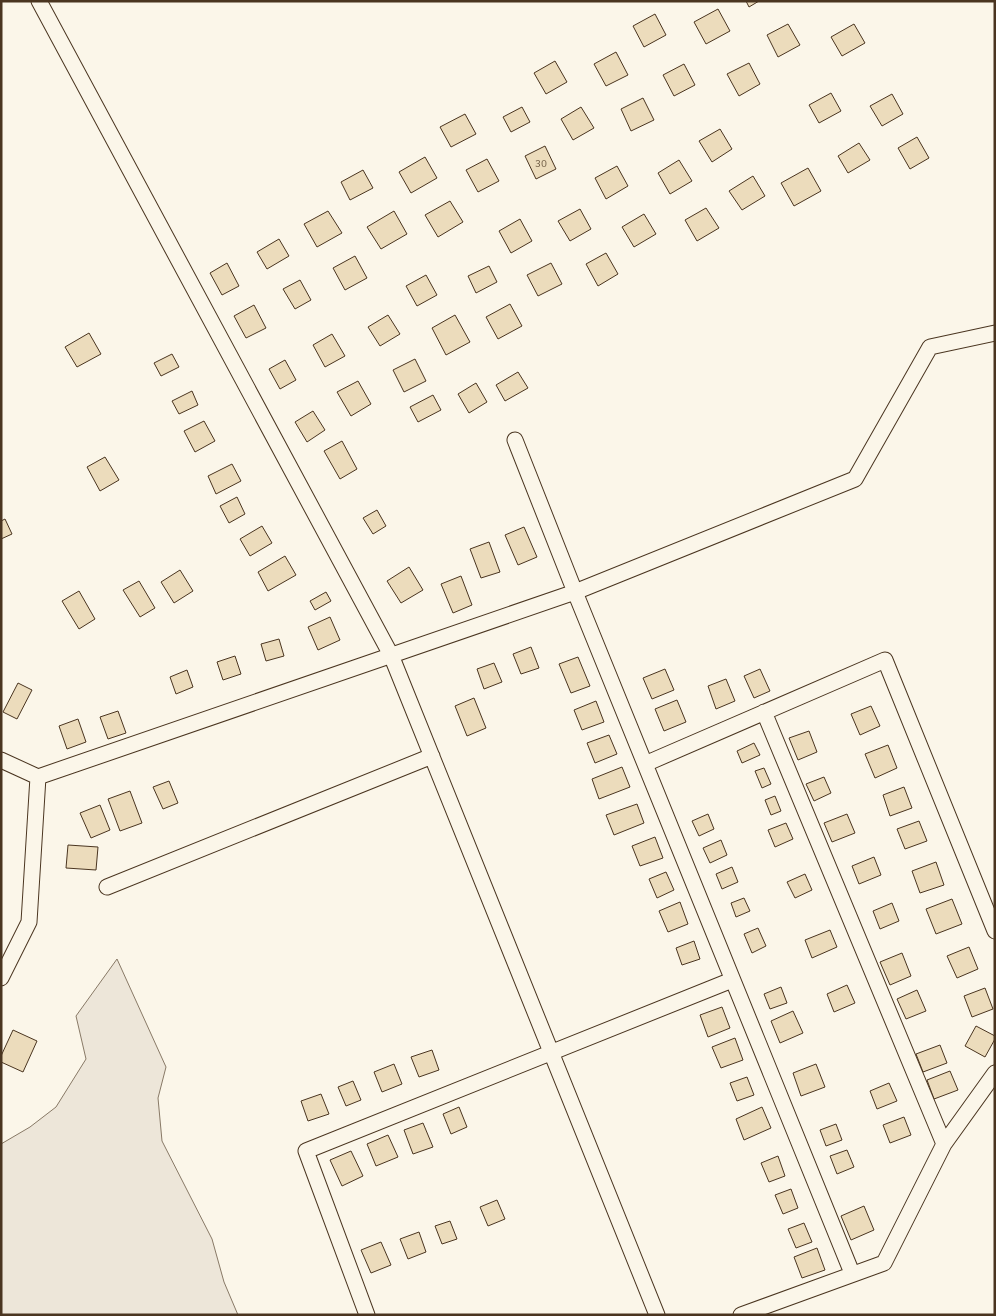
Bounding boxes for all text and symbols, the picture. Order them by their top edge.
house number: 30 [535,157,547,170]

